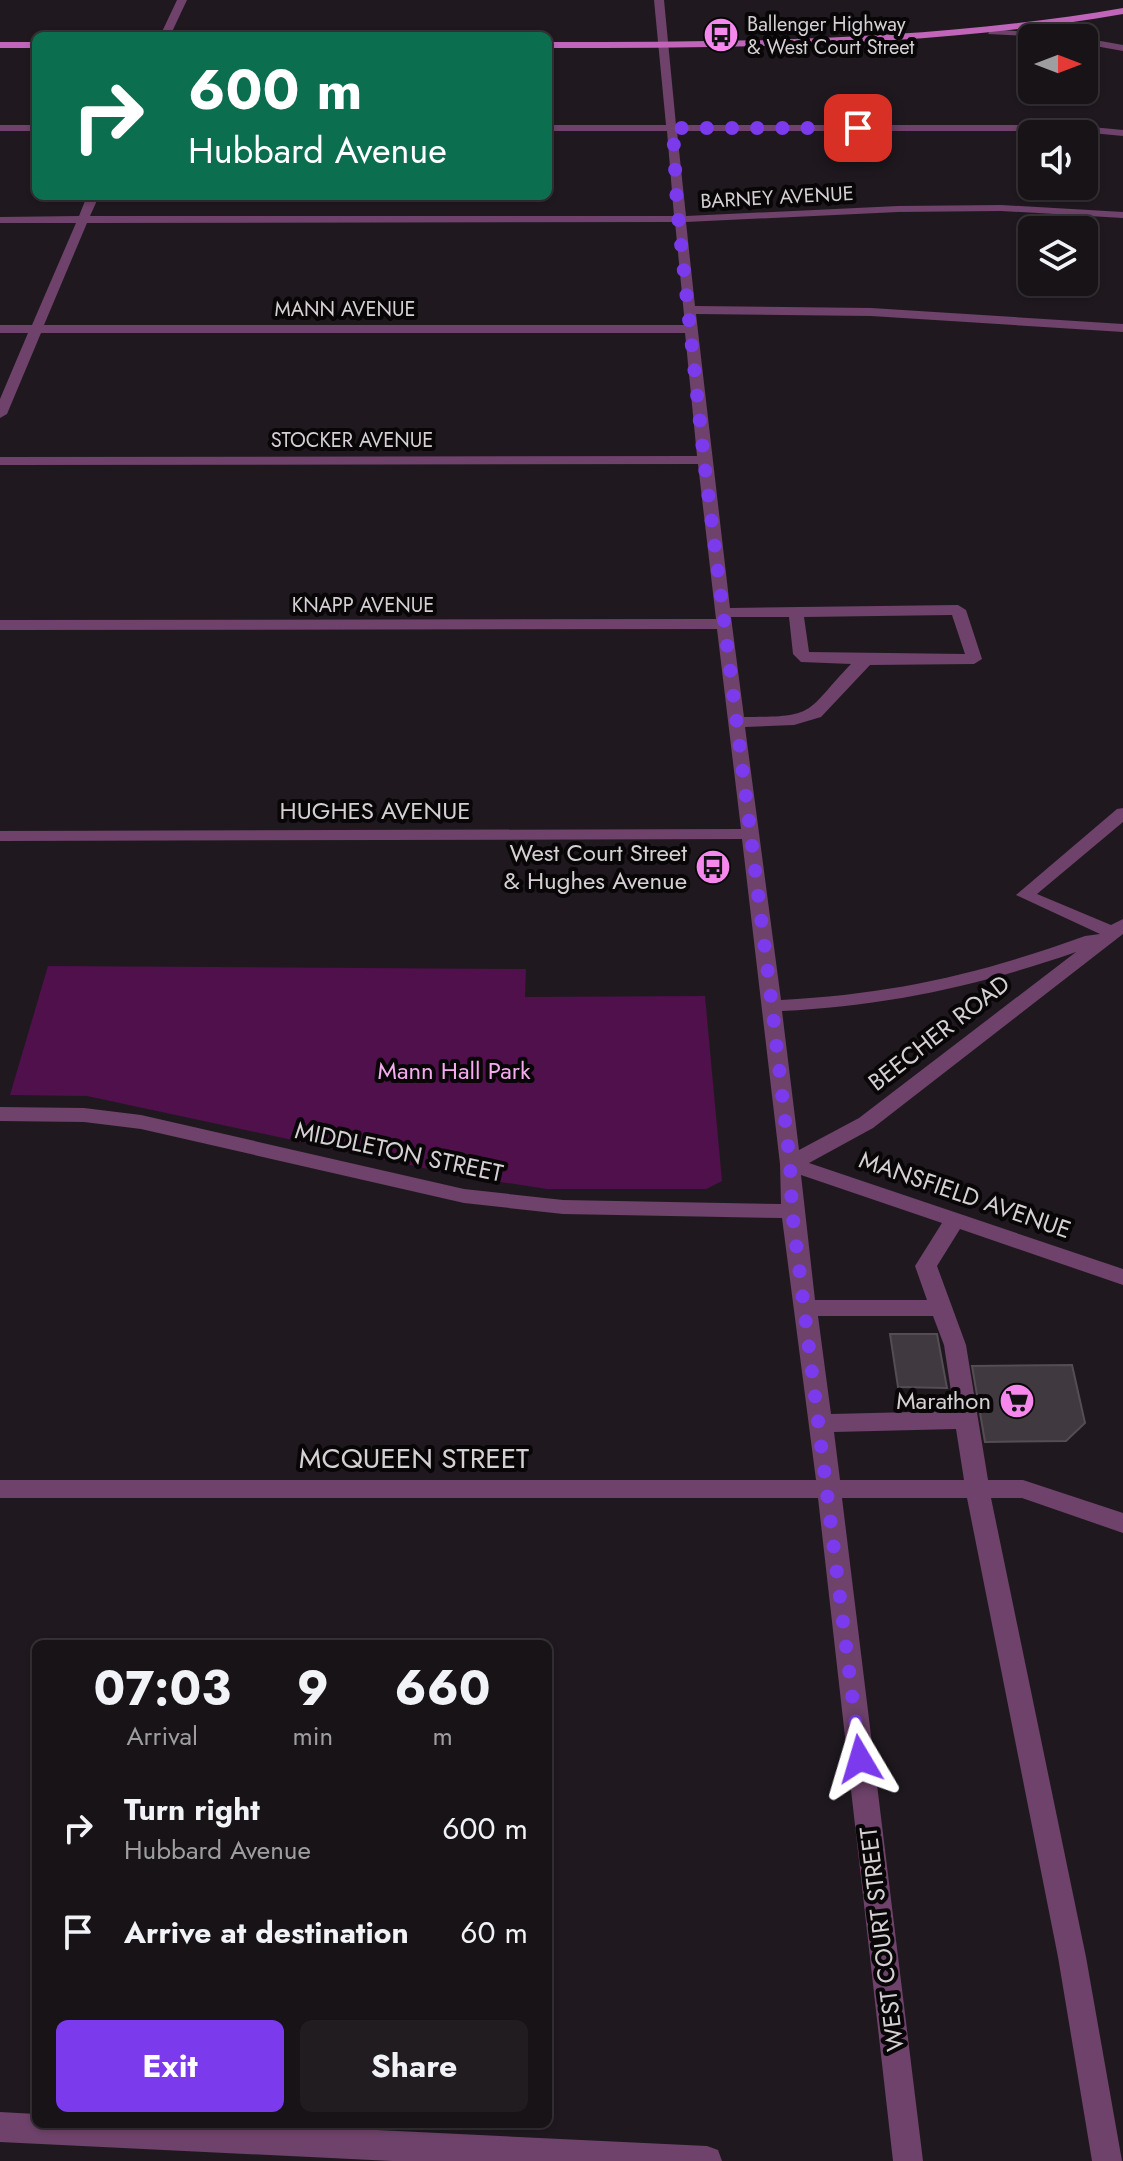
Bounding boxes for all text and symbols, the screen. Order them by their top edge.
place label: Ballenger Highway & West Court Street [747,10,915,62]
bus stop icon: Ballenger Highway & West Court Street [702,16,740,54]
north arrow [1018,24,1098,104]
map controls [1018,24,1098,296]
text: 600 m [188,49,362,130]
icon: right [56,64,160,168]
pin [824,94,892,162]
icon: arrive [836,106,880,150]
button: sound [1018,120,1098,200]
text: Hubbard Avenue [188,124,447,176]
street label: BARNEY AVENUE [700,179,854,216]
button: layers [1018,216,1098,296]
street label: MANN AVENUE [275,295,415,324]
street label: STOCKER AVENUE [271,426,433,455]
street label: KNAPP AVENUE [292,591,434,620]
street label: HUGHES AVENUE [280,793,470,828]
place label: West Court Street & Hughes Avenue [504,835,687,898]
bus stop icon: West Court Street & Hughes Avenue [694,848,732,886]
street label: BEECHER ROAD [861,966,1017,1099]
park label: Mann Hall Park [377,1053,531,1088]
street label: MIDDLETON STREET [292,1112,506,1191]
street label: MANSFIELD AVENUE [855,1142,1076,1247]
supermarket icon: Marathon [998,1382,1036,1420]
place label: Marathon [896,1383,991,1418]
street label: MCQUEEN STREET [299,1438,529,1479]
text: 07:03 [93,1654,231,1723]
text: 9 [297,1654,329,1723]
text: 660 [395,1654,491,1723]
text: Arrival [126,1717,198,1755]
text: min [293,1717,333,1755]
text: m [432,1717,453,1755]
position arrow [818,1717,902,1801]
text: Turn right [124,1788,260,1831]
icon: right [56,1806,100,1850]
text: 600 m [442,1807,528,1850]
street label: WEST COURT STREET [850,1825,913,2053]
text: Hubbard Avenue [124,1831,311,1869]
icon: arrive [56,1910,100,1954]
text: Arrive at destination [124,1911,409,1954]
text: 60 m [460,1911,528,1954]
button: Exit [56,2020,284,2112]
button: Share [300,2020,528,2112]

